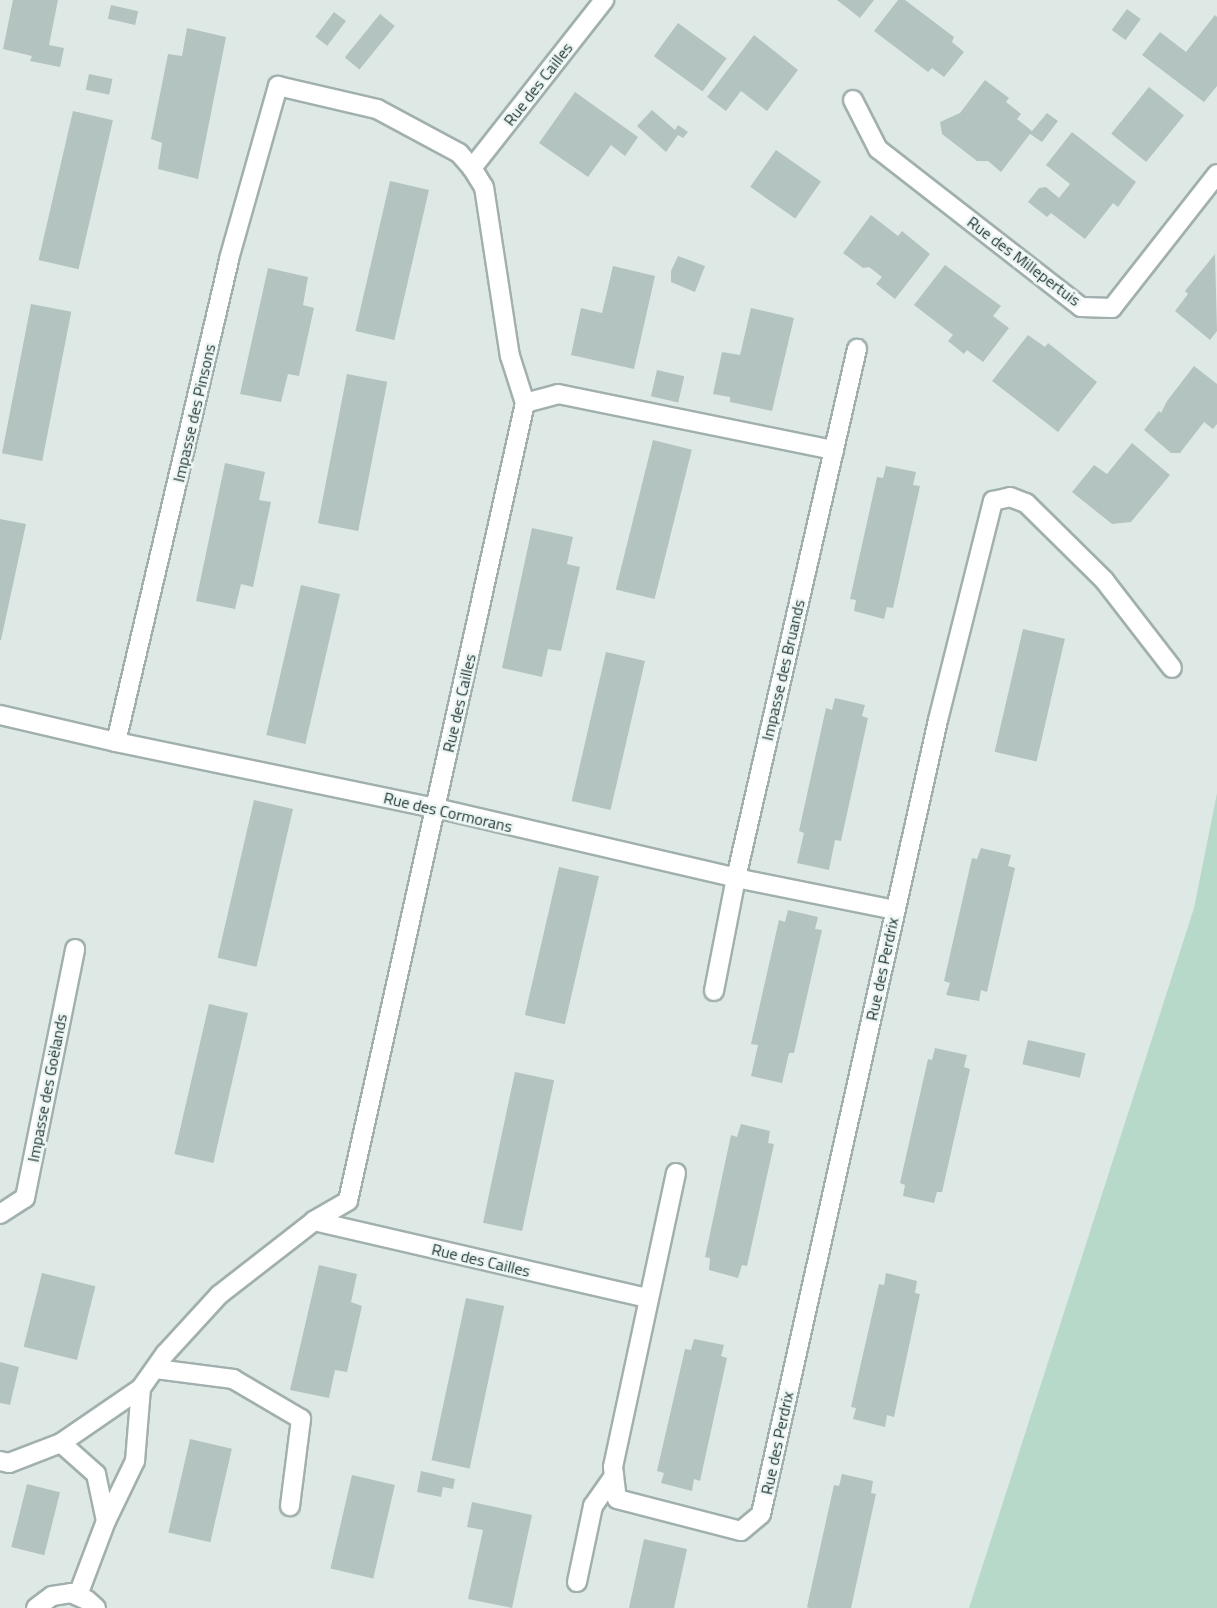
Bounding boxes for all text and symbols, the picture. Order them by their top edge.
street label: Rue des Cailles [499,38,577,130]
street label: Rue des Millepertuis [964,212,1084,310]
street label: Impasse des Pinsons [169,342,219,484]
street label: Impasse des Bruands [757,598,809,742]
street label: Rue des Cailles [438,652,480,754]
street label: Rue des Cormorans [382,788,514,836]
street label: Rue des Perdrix [862,916,902,1022]
street label: Impasse des Goëlands [23,1012,71,1164]
street label: Rue des Cailles [430,1239,532,1281]
street label: Rue des Perdrix [757,1390,797,1496]

